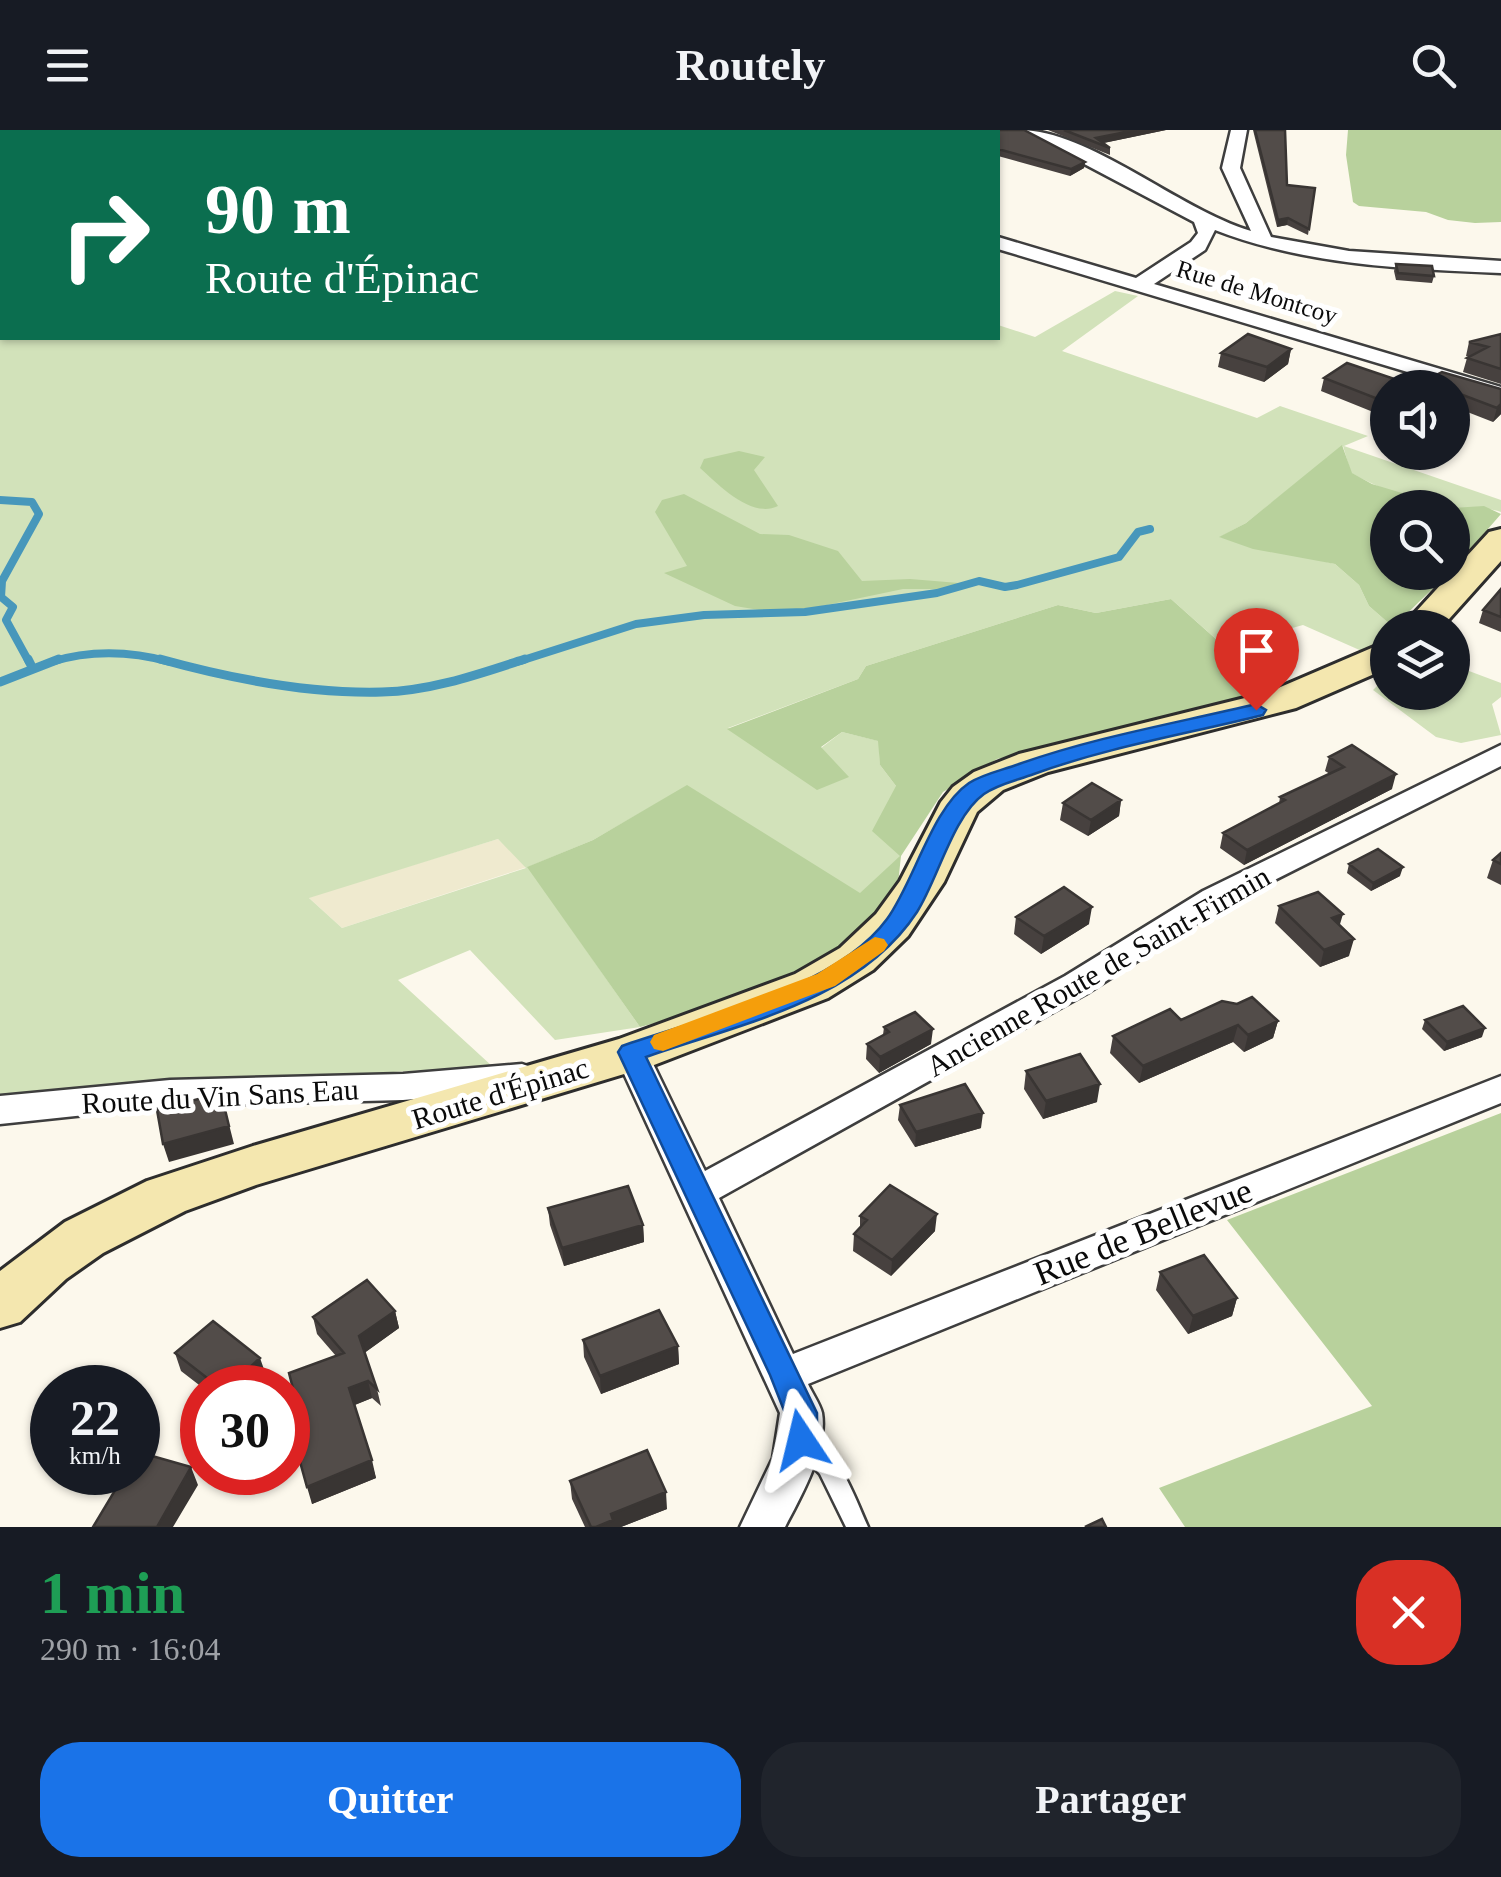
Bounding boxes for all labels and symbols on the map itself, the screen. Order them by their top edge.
street label: Rue de Montcoy [1173,255,1341,329]
pin [1214,608,1299,711]
street label: Ancienne Route de Saint-Firmin [921,859,1275,1083]
street label: Route d'Épinac [408,1050,592,1136]
street label: Route du Vin Sans Eau [81,1072,359,1120]
street label: Rue de Bellevue [1028,1171,1258,1293]
speed limit sign: 30 [180,1365,310,1495]
position arrow [749,1388,853,1492]

